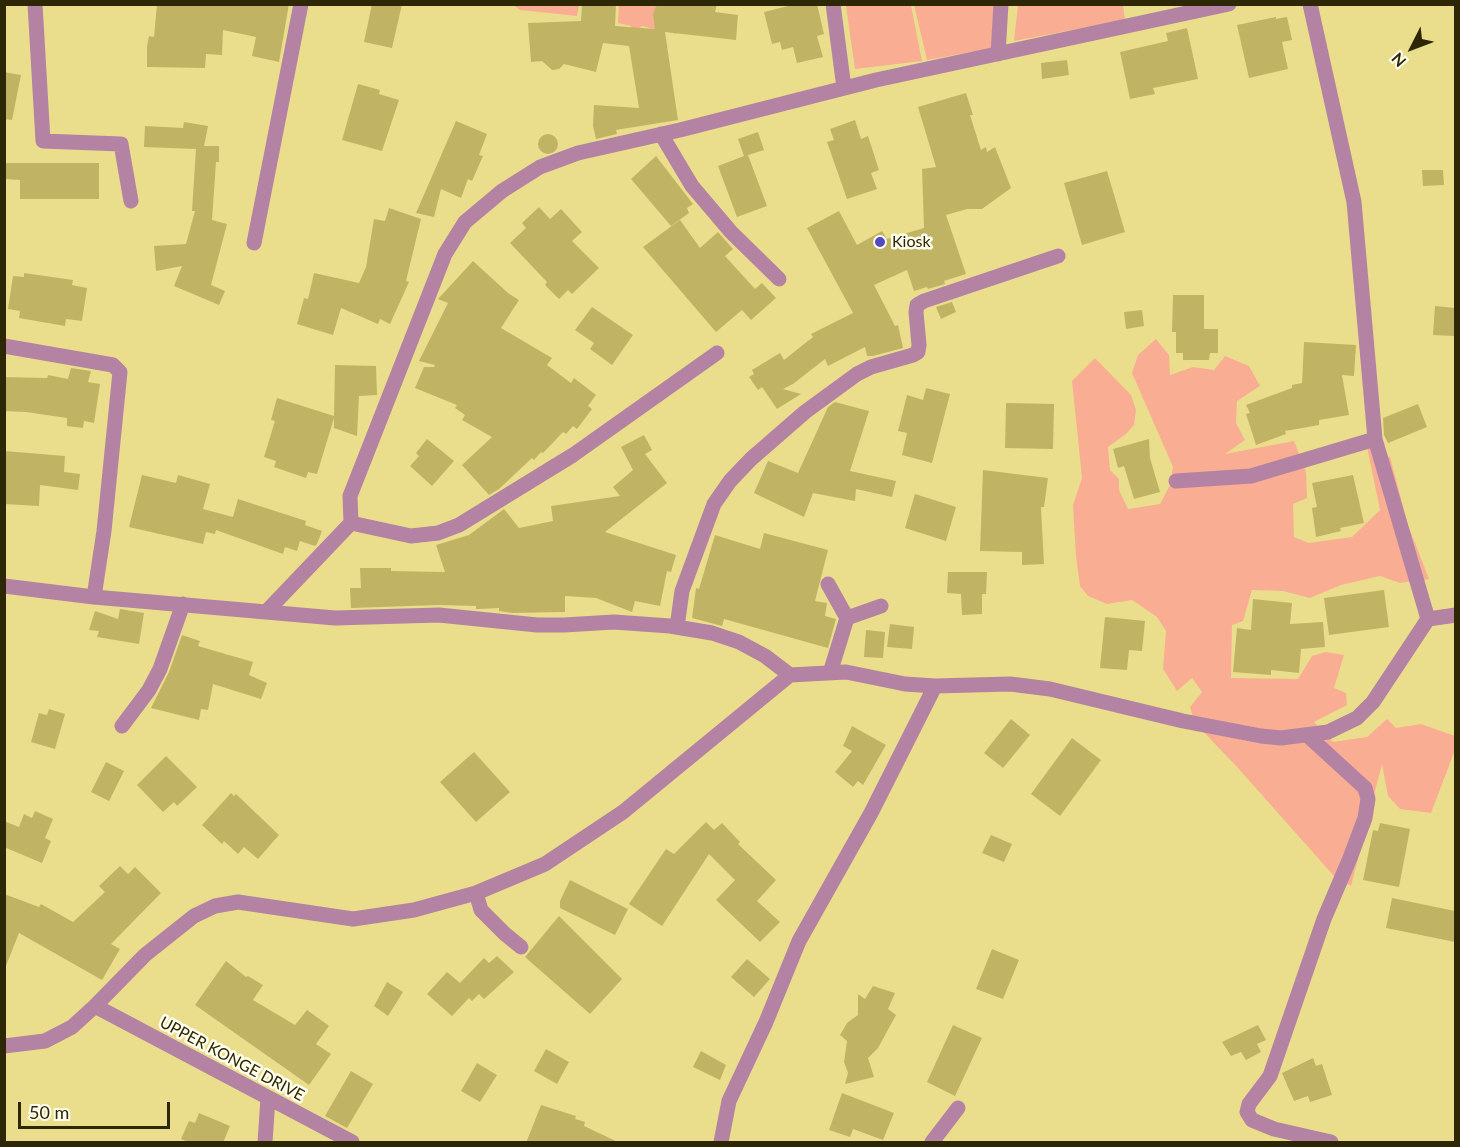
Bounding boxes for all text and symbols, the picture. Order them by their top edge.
north arrow [1382,18,1442,78]
text: N [1387,49,1409,71]
place label: Kiosk [892,232,931,252]
marker: Kiosk [873,235,887,249]
street label: UPPER KONGE DRIVE [156,1013,308,1105]
scale bar [21,1090,172,1128]
text: 50 m [29,1101,69,1123]

